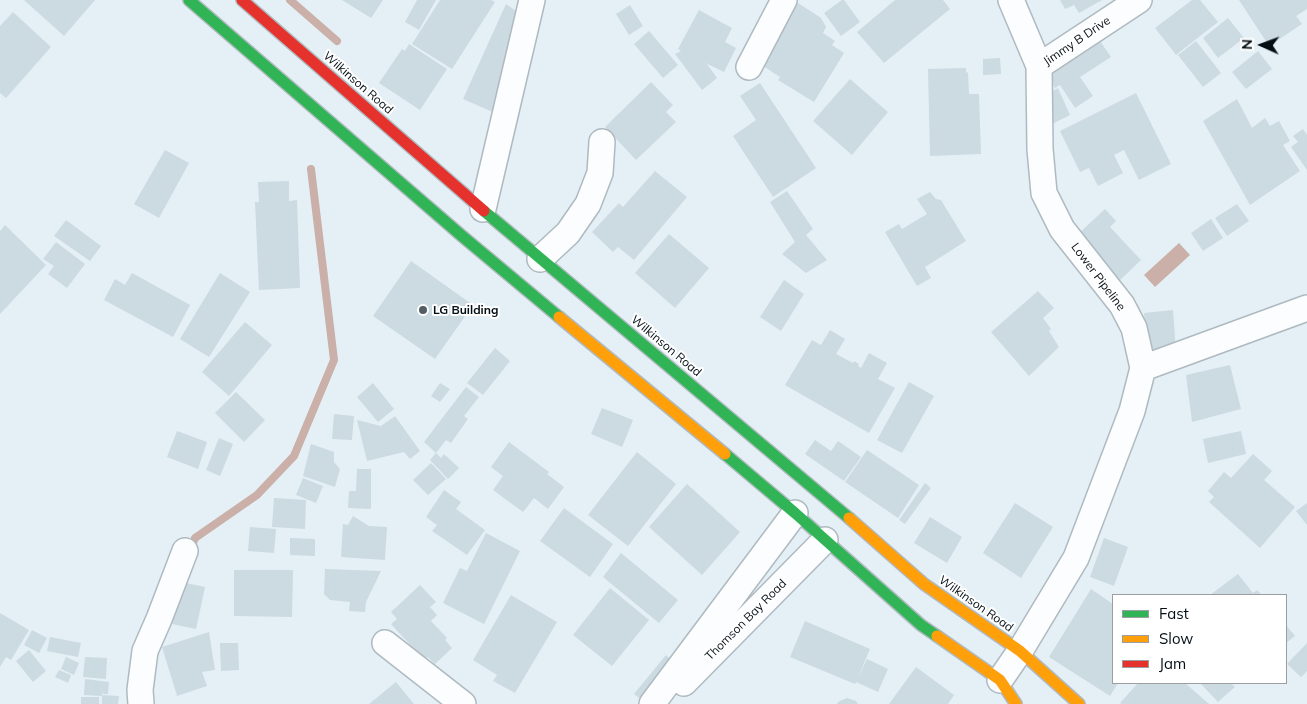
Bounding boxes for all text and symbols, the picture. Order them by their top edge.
street label: Jimmy B Drive [1041,13,1113,69]
north arrow [1237,20,1287,70]
text: N [1238,39,1256,50]
street label: Wilkinson Road [320,49,396,117]
street label: Lower Pipeline [1068,240,1128,314]
place label: LG Building [433,303,498,317]
marker: LG Building [417,304,429,316]
street label: Wilkinson Road [628,312,704,380]
street label: Wilkinson Road [936,573,1016,635]
street label: Thomson Bay Road [702,576,790,664]
legend [1112,594,1287,684]
text: Fast [1159,604,1189,623]
text: Slow [1159,629,1193,648]
text: Jam [1159,654,1186,673]

